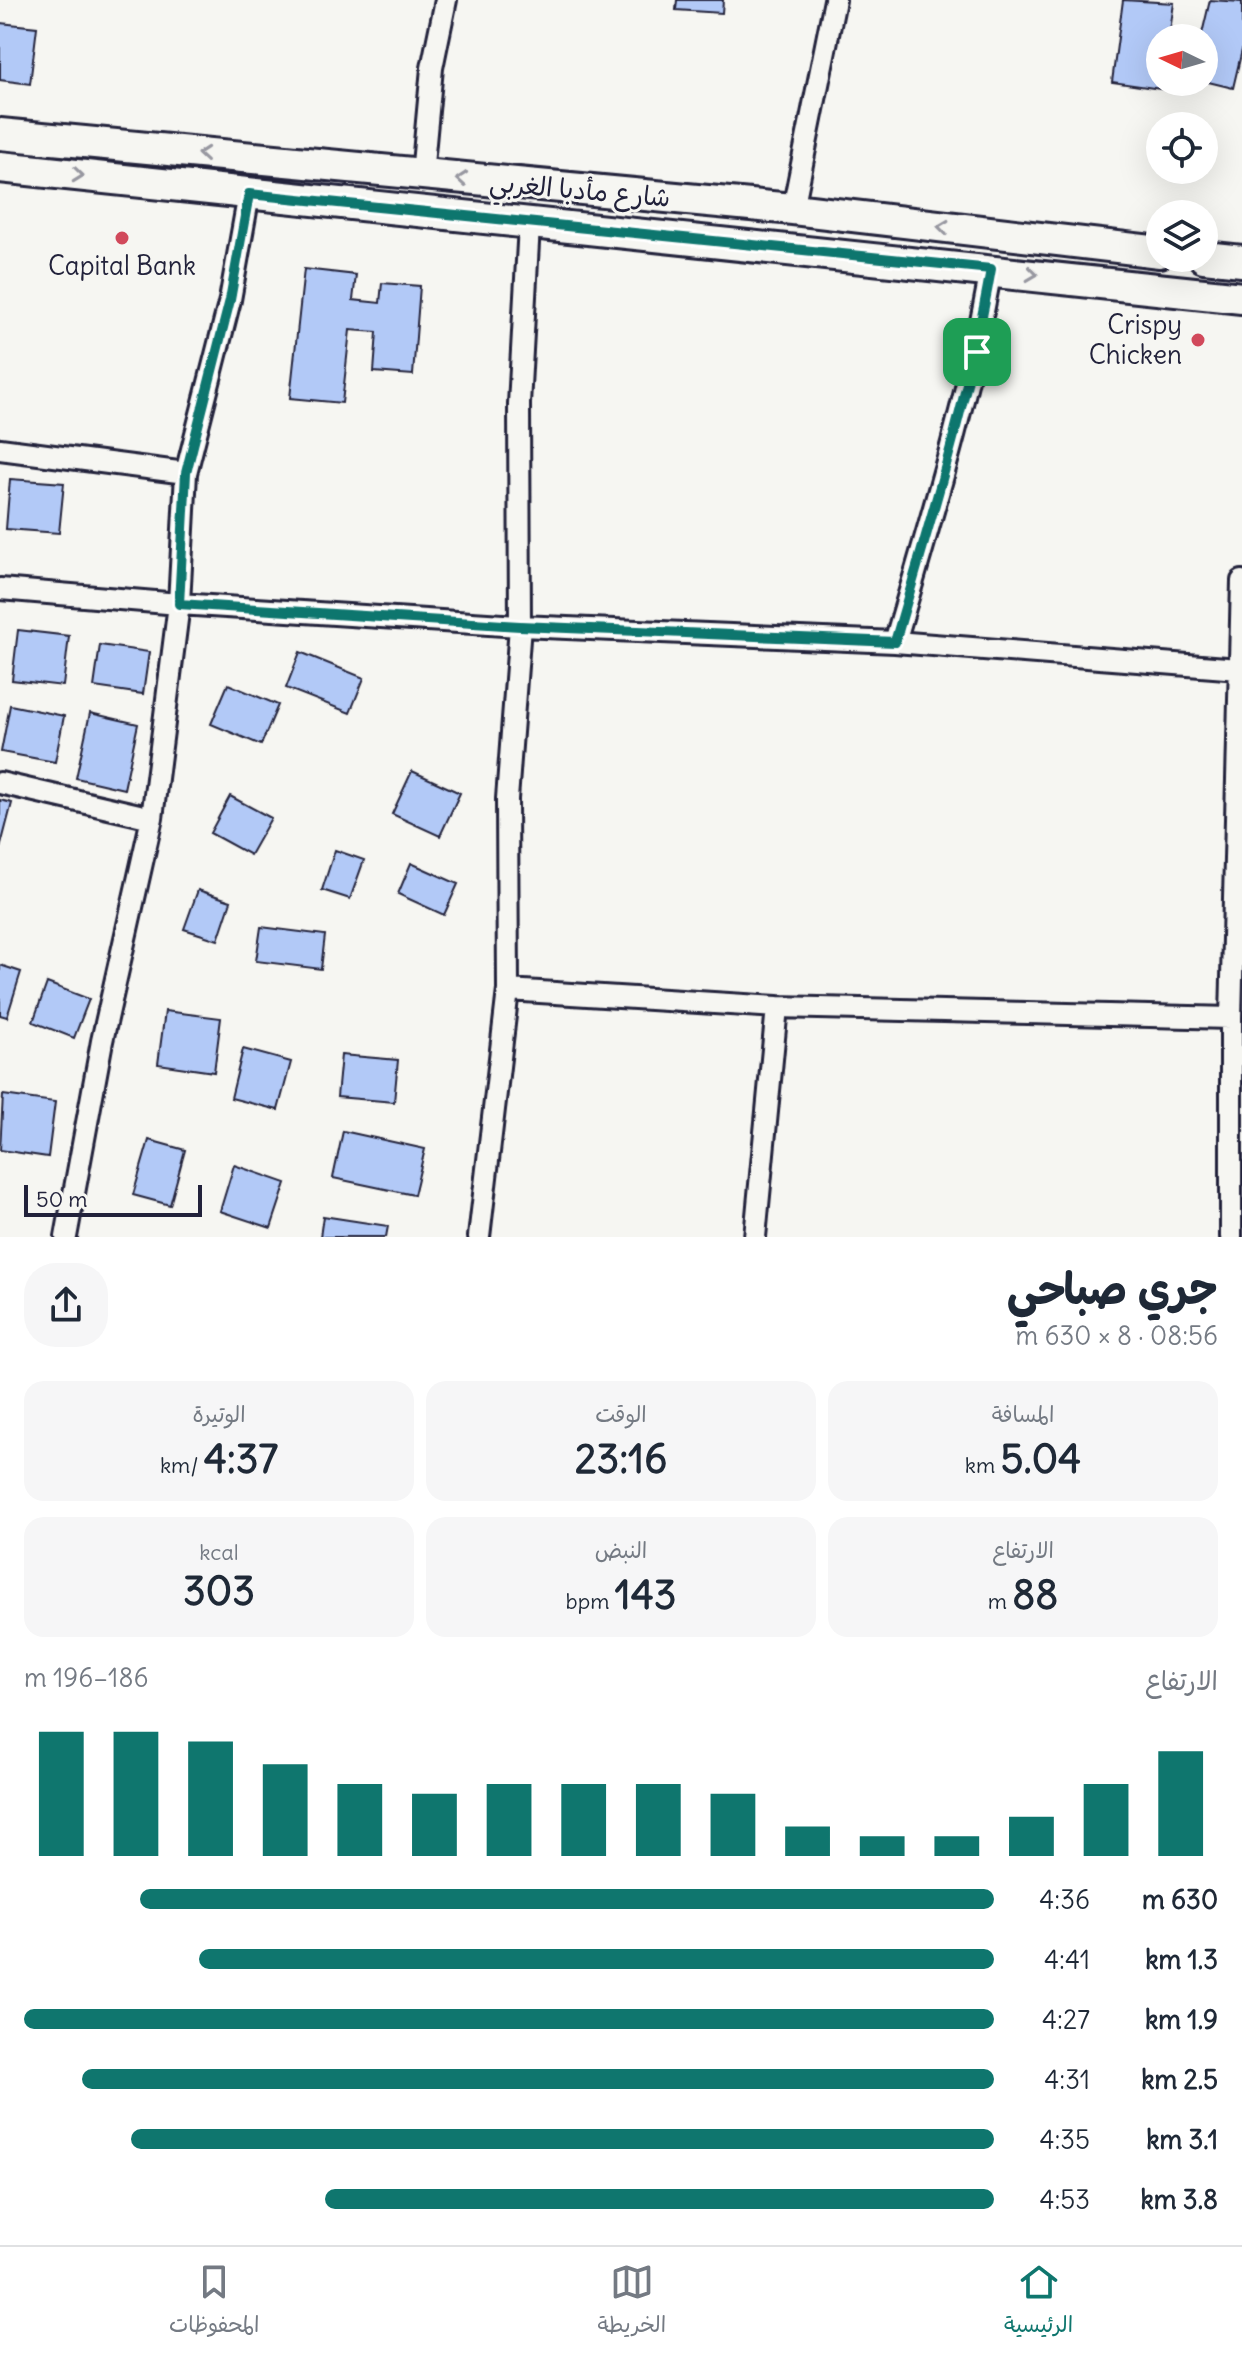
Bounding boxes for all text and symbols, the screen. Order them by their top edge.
north arrow [1146,24,1218,96]
map controls [1146,24,1218,272]
button: locate [1146,112,1218,184]
one-way arrow [196,145,209,162]
street label: شارع مأدبا الغربي [488,165,672,221]
one-way arrow [71,167,84,184]
one-way arrow [455,171,468,188]
button: layers [1146,200,1218,272]
one-way arrow [937,219,950,236]
marker: Capital Bank [113,229,131,247]
place label: Capital Bank [48,249,196,282]
one-way arrow [1026,265,1039,282]
place label: Crispy Chicken [1089,308,1182,371]
pin [943,318,1011,386]
icon: arrive [955,330,999,374]
marker: Crispy Chicken [1189,331,1207,349]
scale bar [24,1181,202,1217]
text: 50 m [36,1185,88,1213]
text: جري صباحي [1007,1261,1218,1316]
button: share [24,1263,108,1347]
text: 08:56 · 8 × 630 m [1016,1319,1218,1352]
text: الوتيرة [192,1400,246,1428]
text: الوقت [595,1400,647,1428]
text: المسافة [992,1400,1054,1428]
text: 4:37 [204,1434,278,1484]
text: 23:16 [575,1434,667,1484]
text: 5.04 [1001,1434,1081,1484]
text: /km [160,1451,204,1479]
text: km [965,1451,1001,1479]
text: النبض [595,1536,647,1564]
text: الارتفاع [992,1536,1054,1564]
text: kcal [199,1538,239,1566]
text: 303 [183,1566,255,1616]
text: 143 [615,1570,676,1620]
text: 88 [1012,1570,1058,1620]
text: bpm [566,1587,615,1615]
text: m [988,1587,1012,1615]
text: 186–196 m [24,1661,148,1694]
text: الارتفاع [1145,1664,1218,1697]
text: 4:36 [1039,1883,1090,1916]
text: 630 m [1142,1883,1218,1916]
text: 4:41 [1044,1943,1090,1976]
text: 1.3 km [1145,1943,1218,1976]
text: 4:27 [1042,2003,1090,2036]
text: 1.9 km [1145,2003,1218,2036]
text: 4:31 [1044,2063,1090,2096]
text: 2.5 km [1141,2063,1218,2096]
text: 4:35 [1039,2123,1090,2156]
text: 3.1 km [1146,2123,1218,2156]
text: 4:53 [1039,2183,1090,2216]
text: 3.8 km [1141,2183,1218,2216]
tab: المحفوظات [169,2260,260,2344]
tab: الخريطة [597,2260,666,2344]
tab: الرئيسية [1004,2260,1073,2344]

